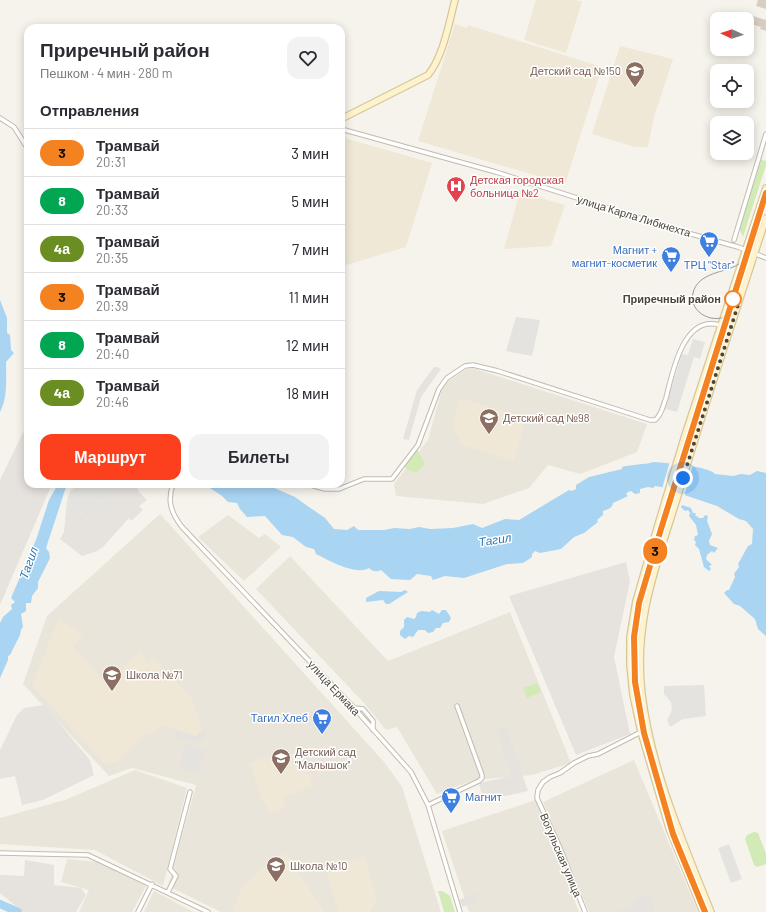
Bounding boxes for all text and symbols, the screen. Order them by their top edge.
north arrow [710,12,754,56]
map controls [710,12,754,160]
button: heart [287,37,329,79]
text: Приречный район [40,38,210,61]
school or university icon: Детский сад №150 [624,60,646,88]
place label: Детский сад №150 [530,64,621,77]
button: locate [710,64,754,108]
text: Пешком · 4 мин · 280 m [40,65,172,81]
text: Отправления [40,101,139,119]
button: layers [710,116,754,160]
text: Трамвай [96,136,160,154]
text: 3 [58,144,66,161]
text: 3 мин [291,144,329,162]
text: 20:31 [96,154,126,170]
place label: Детская городская больница №2 [470,173,564,199]
hospital icon: Детская городская больница №2 [445,175,467,203]
text: Трамвай [96,184,160,202]
text: 8 [58,192,66,209]
text: 5 мин [291,192,329,210]
street label: улица Карла Либкнехта [576,192,693,239]
text: 20:33 [96,202,128,218]
supermarket icon: ТРЦ "Star" [698,230,720,258]
text: Трамвай [96,232,160,250]
text: 4а [54,240,70,257]
text: 7 мин [292,240,329,258]
place label: Магнит + магнит-косметик [572,243,657,269]
supermarket icon: Магнит + магнит-косметик [660,245,682,273]
text: 20:35 [96,250,128,266]
place label: ТРЦ "Star" [684,258,734,271]
text: Трамвай [96,280,160,298]
text: 3 [58,288,66,305]
text: 11 мин [288,288,329,306]
marker: Приречный район [724,290,742,308]
place label: Приречный район [623,292,721,305]
text: 20:39 [96,298,128,314]
text: Трамвай [96,328,160,346]
text: 8 [58,336,66,353]
text: 12 мин [286,336,329,354]
text: 20:40 [96,346,129,362]
text: Трамвай [96,376,160,394]
text: 4а [54,384,70,401]
text: 18 мин [286,384,329,402]
text: 20:46 [96,394,129,410]
school or university icon: Детский сад №98 [478,407,500,435]
place label: Детский сад №98 [503,411,590,424]
button: Маршрут [40,434,181,480]
button: Билеты [189,434,329,480]
your location [673,468,693,488]
water label: Тагил [477,529,513,549]
line badge: 3 [642,538,668,564]
text: 3 [651,542,659,559]
water label: Тагил [16,544,40,581]
street label: улица Ермака [305,657,364,719]
school or university icon: Школа №71 [101,664,123,692]
place label: Школа №71 [126,668,183,681]
supermarket icon: Тагил Хлеб [311,707,333,735]
place label: Тагил Хлеб [251,711,308,724]
place label: Детский сад "Малышок" [295,745,357,771]
school or university icon: Детский сад "Малышок" [270,747,292,775]
supermarket icon: Магнит [440,786,462,814]
place label: Магнит [465,790,502,803]
street label: Вогульская улица [538,811,585,900]
school or university icon: Школа №10 [265,855,287,883]
place label: Школа №10 [290,859,348,872]

